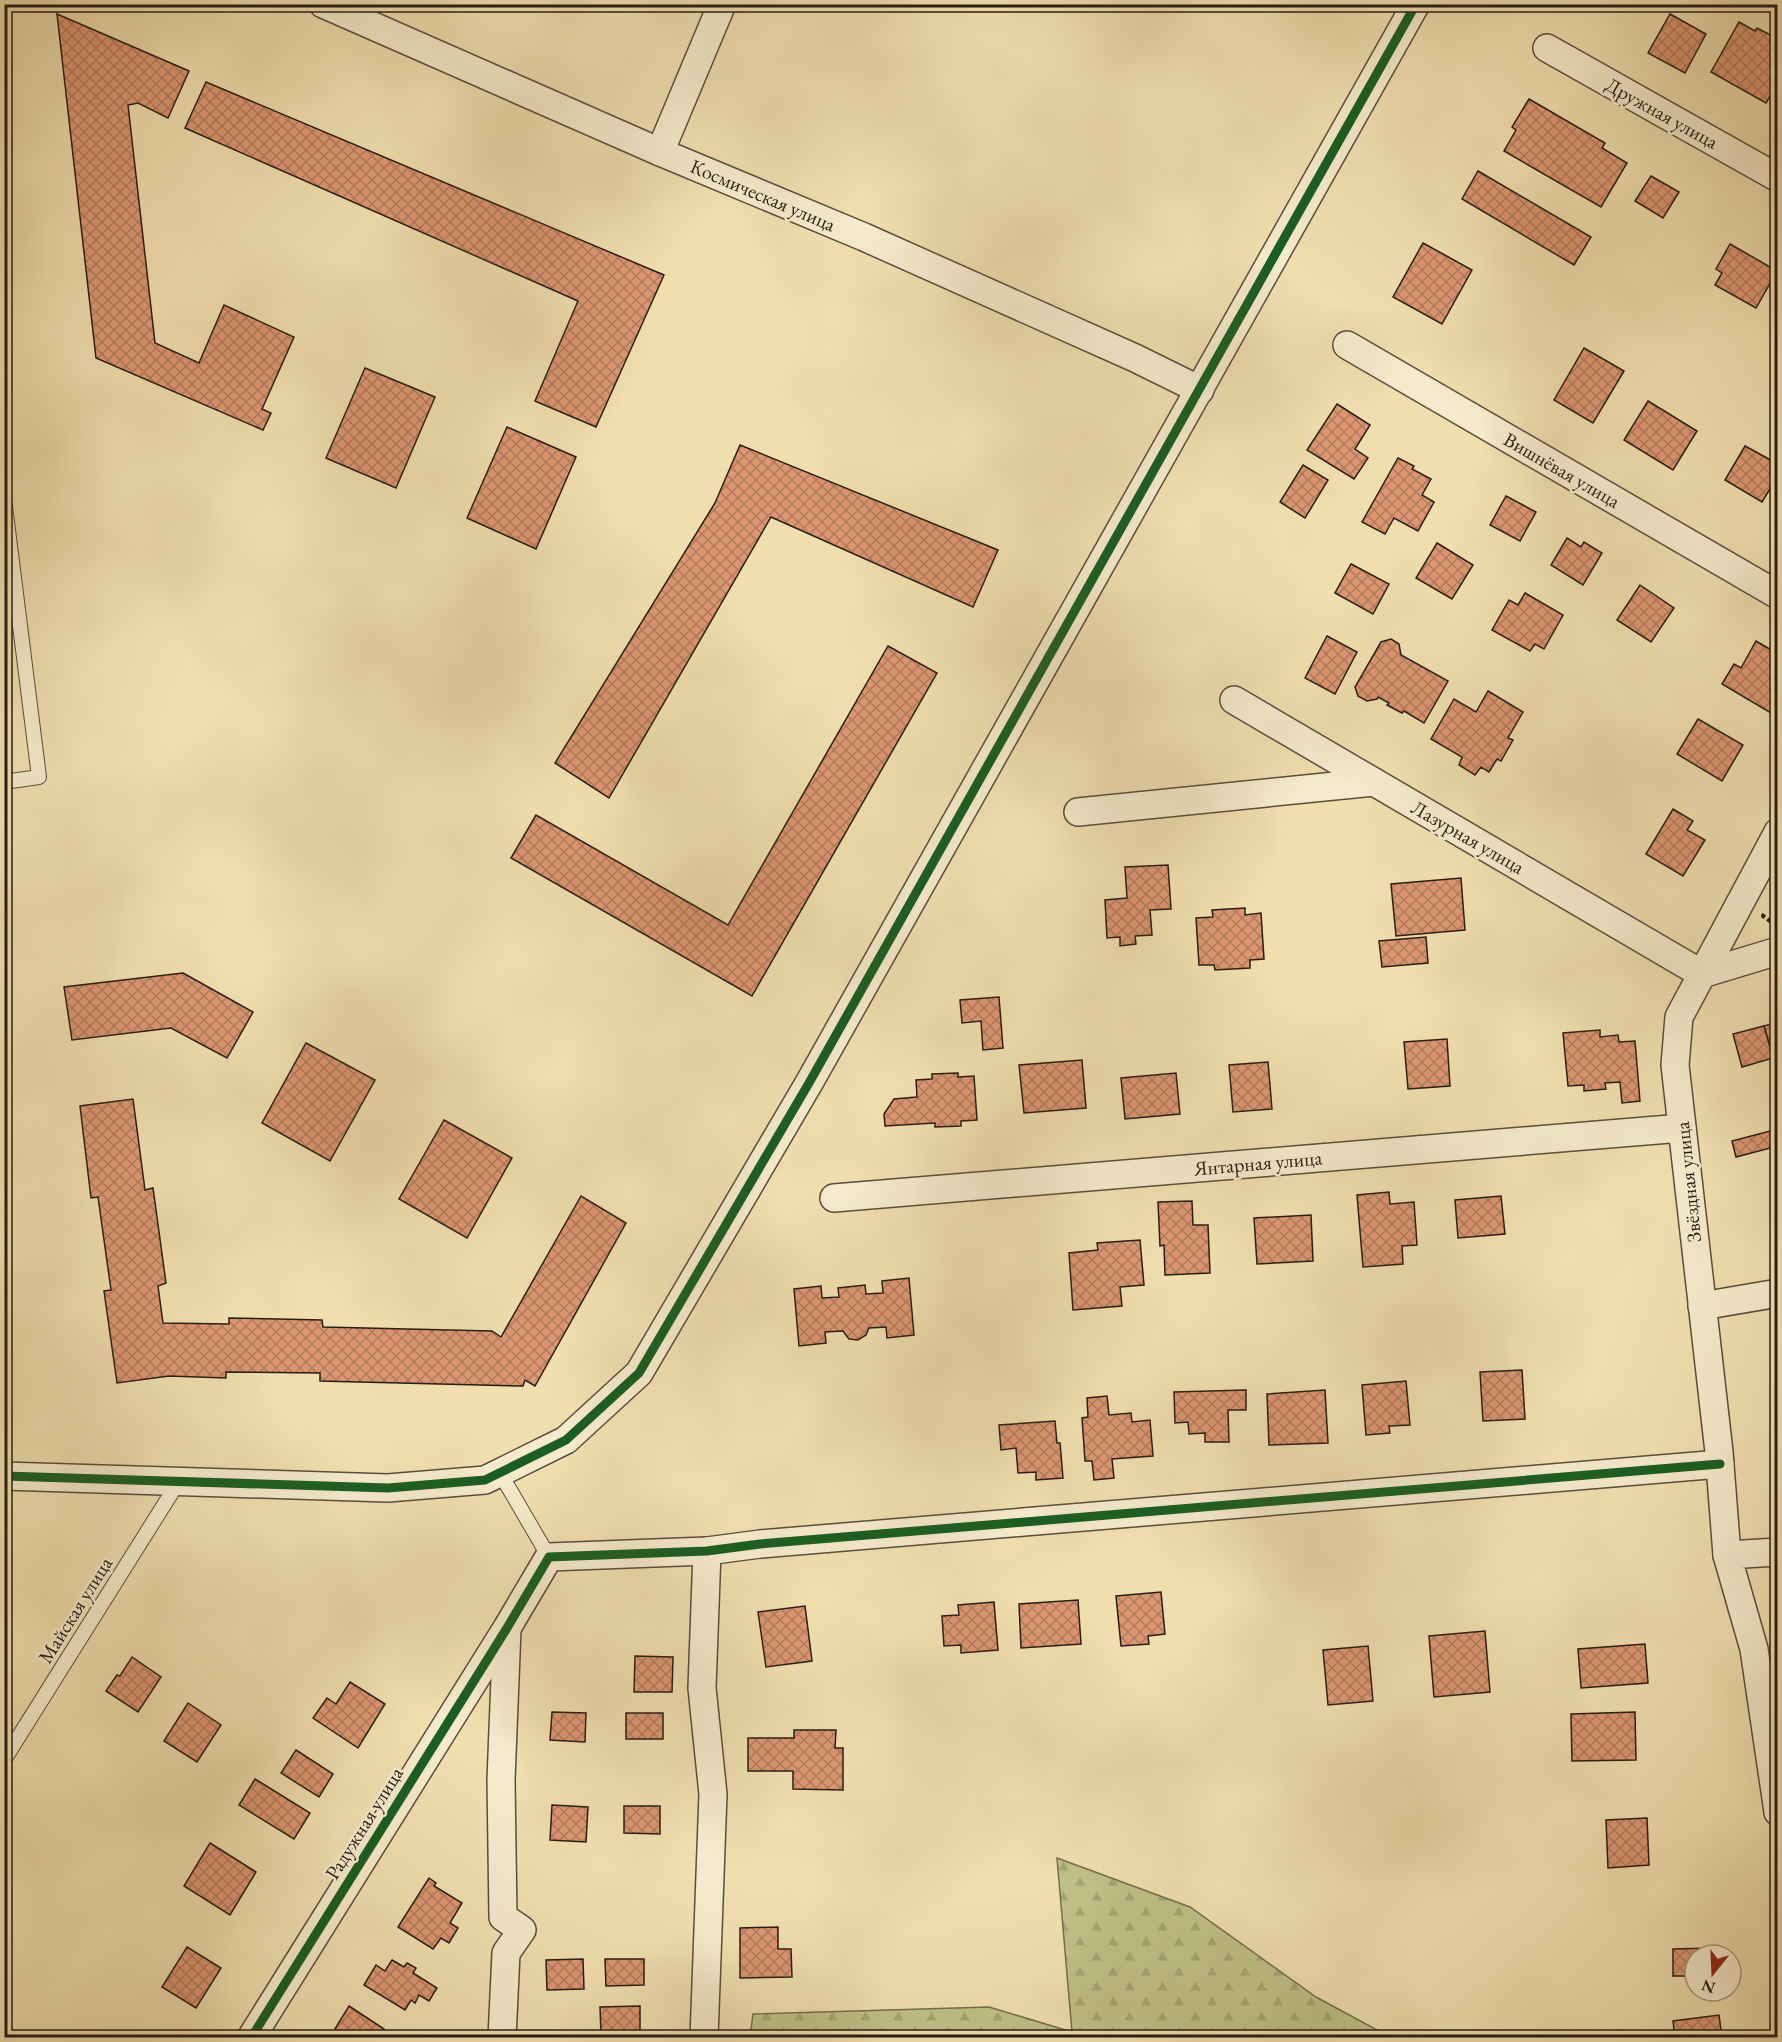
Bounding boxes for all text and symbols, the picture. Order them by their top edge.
street label: Дружная улица [1601,71,1723,155]
street label: Космическая улица [686,153,840,237]
street label: Вишнёвая улица [1499,426,1625,514]
street label: Лазурная улица [1407,794,1529,880]
street label: Звёздная улица [1669,1120,1707,1244]
street label: Янтарная улица [1192,1144,1323,1182]
street label: Майская улица [32,1552,118,1668]
street label: Радужная улица [319,1762,409,1884]
north arrow [1683,1943,1743,2003]
text: N [1699,1975,1718,1999]

